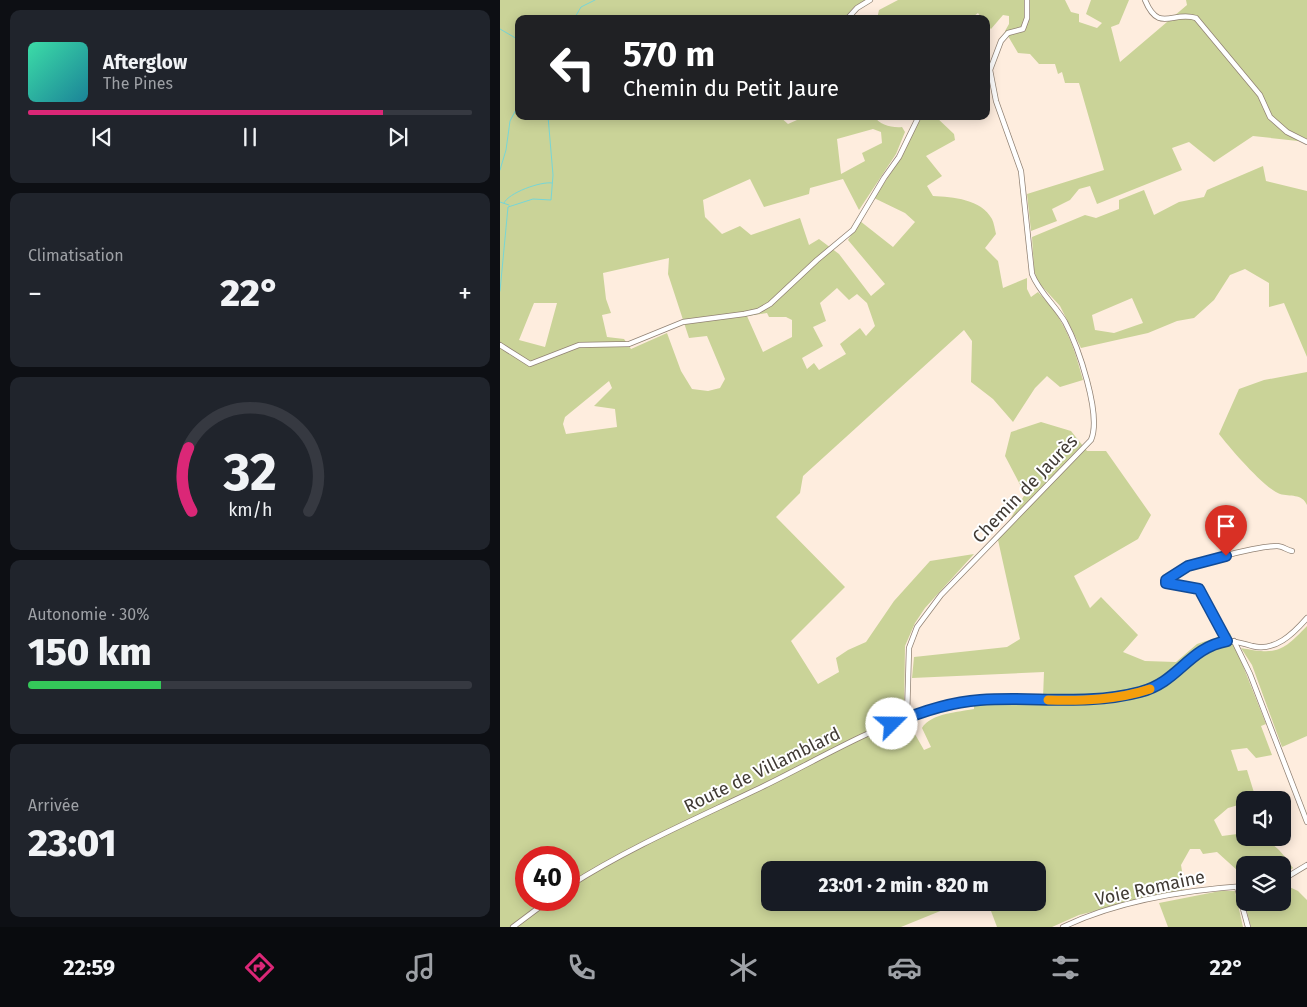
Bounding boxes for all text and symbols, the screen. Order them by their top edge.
text: 570 m [623,33,715,75]
icon: left [540,35,605,100]
text: Afterglow [103,51,187,74]
text: The Pines [103,74,173,93]
text: Chemin du Petit Jaure [623,75,839,102]
icon: previous [88,123,116,151]
icon: pause [236,123,264,151]
icon: next [384,123,412,151]
text: Climatisation [28,246,124,265]
text: 22° [220,270,280,316]
text: − [28,277,42,310]
text: + [458,277,472,310]
street label: Chemin de Jaurès [968,430,1082,548]
text: 32 [222,441,277,504]
text: km/h [228,499,272,521]
pin [1205,505,1247,556]
icon: arrive [1212,512,1240,540]
text: Autonomie · 30% [28,605,149,624]
text: 150 km [28,629,151,675]
position arrow [865,697,917,749]
street label: Route de Villamblard [680,723,844,817]
map controls [1236,791,1291,911]
button: sound [1236,791,1291,846]
text: Arrivée [28,796,79,815]
text: 23:01 [28,820,117,866]
speed limit sign: 40 [515,846,580,911]
button: layers [1236,856,1291,911]
street label: Voie Romaine [1093,866,1207,910]
text: 23:01 · 2 min · 820 m [819,874,988,897]
icon: directions [242,950,277,985]
icon: music [403,950,438,985]
icon: phone [564,950,599,985]
icon: climate [726,950,761,985]
icon: car [887,950,922,985]
icon: filters [1048,950,1083,985]
text: 22:59 [63,954,115,981]
text: 22° [1210,954,1244,981]

